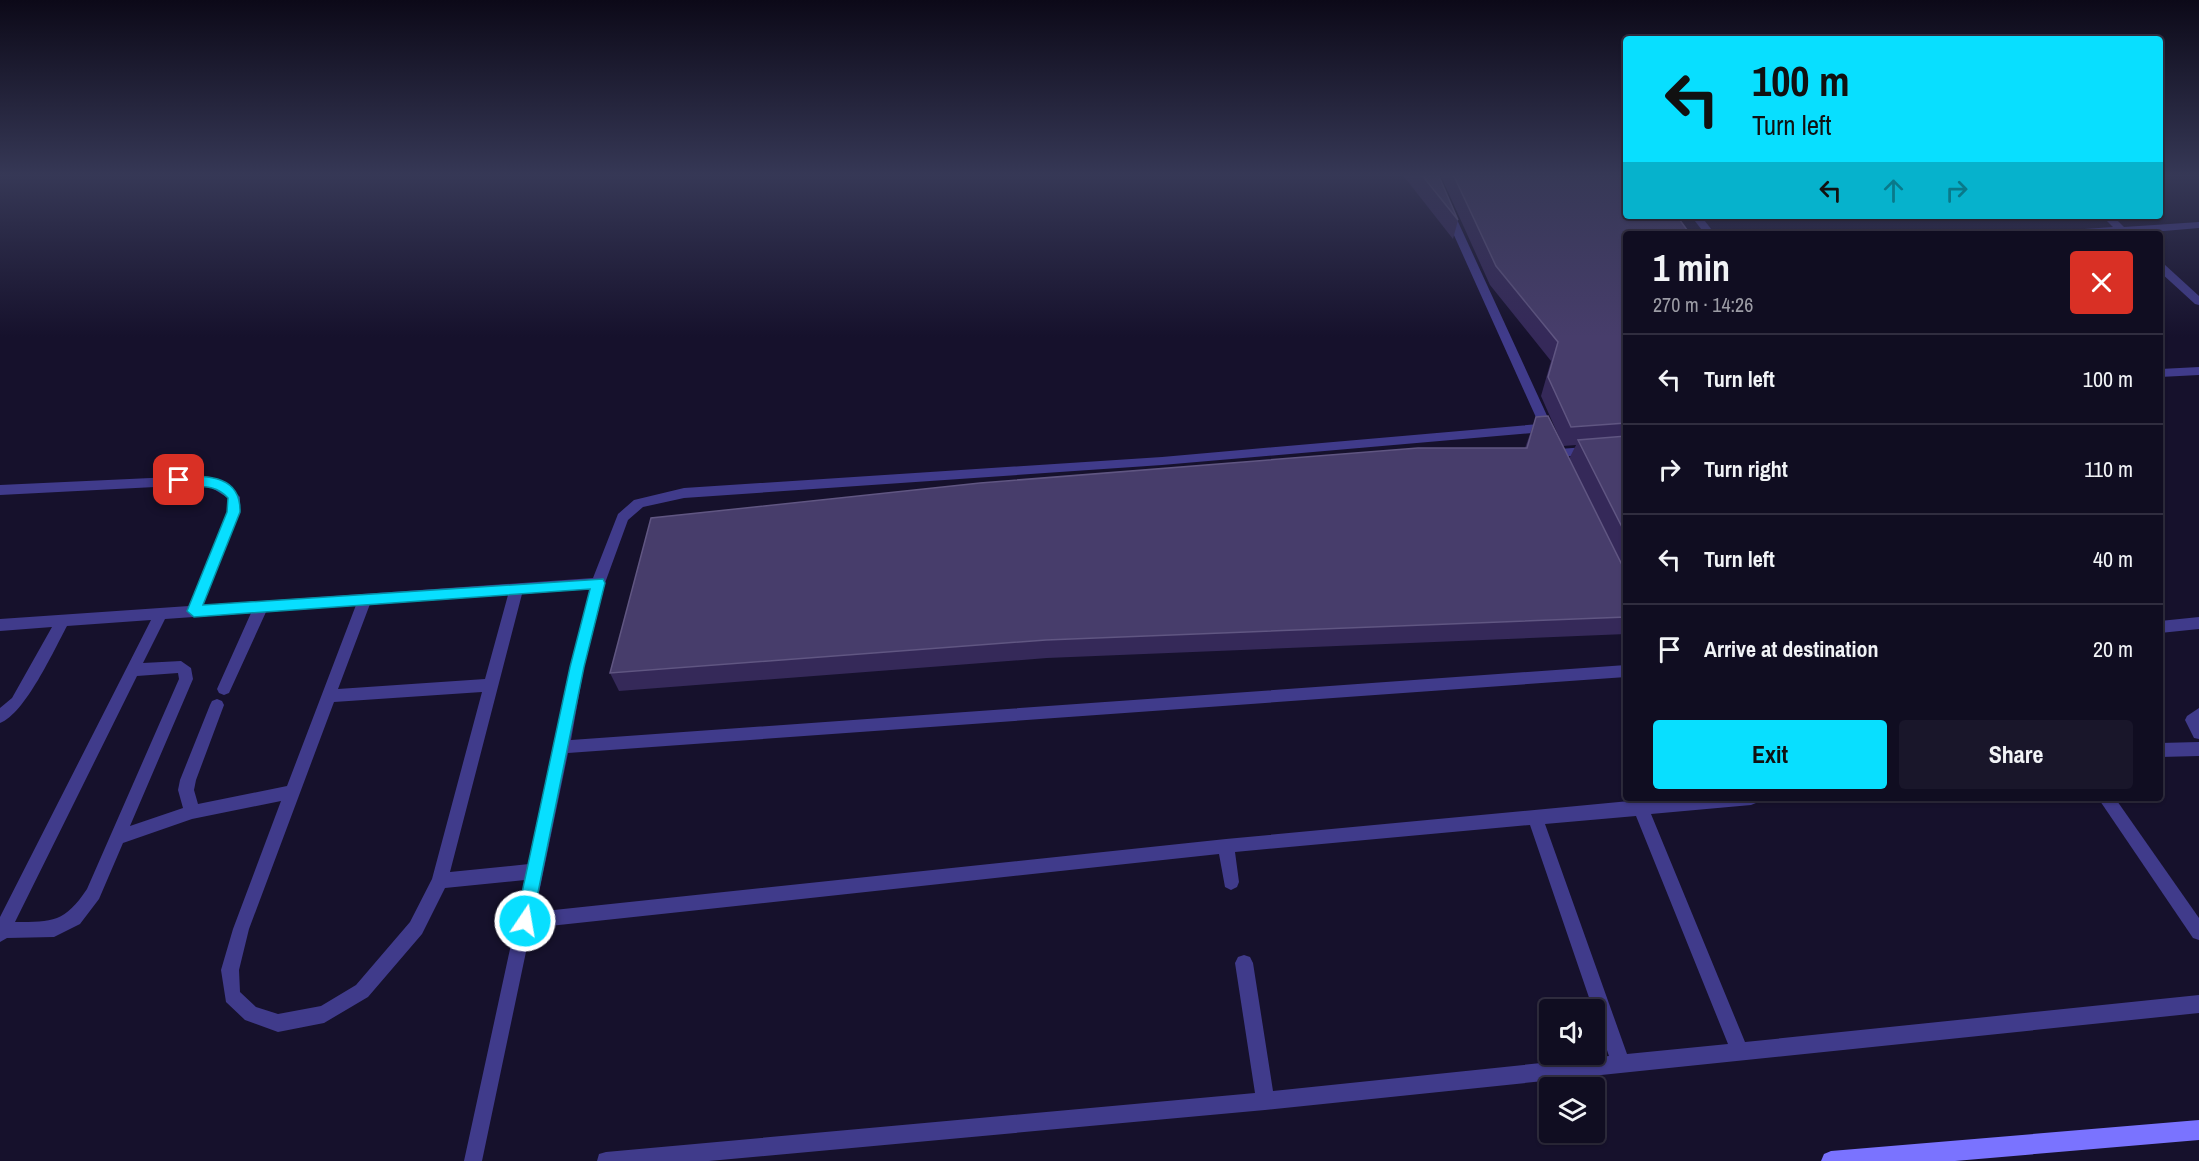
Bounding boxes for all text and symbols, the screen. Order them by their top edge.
text: 100 m [1752,53,1850,109]
icon: left [1653,60,1731,138]
text: Turn left [1752,107,1831,143]
icon: left [1814,174,1847,207]
icon: ahead [1877,174,1910,207]
icon: right [1940,174,1973,207]
text: 1 min [1653,244,1730,292]
button: close [2070,251,2133,314]
text: 270 m · 14:26 [1653,291,1753,318]
icon: left [1653,363,1686,396]
text: Turn left [1704,364,1775,394]
text: 100 m [2083,364,2133,394]
icon: right [1653,453,1686,486]
pin [153,454,204,505]
text: Turn right [1704,454,1788,484]
text: 110 m [2084,454,2133,484]
icon: arrive [162,463,195,496]
icon: left [1653,543,1686,576]
text: Turn left [1704,544,1775,574]
text: 40 m [2093,544,2133,574]
icon: arrive [1653,633,1686,666]
text: Arrive at destination [1704,634,1878,664]
text: 20 m [2093,634,2133,664]
button: Exit [1653,720,1887,789]
button: Share [1899,720,2133,789]
position arrow [493,889,557,953]
map controls [1539,999,1605,1143]
button: sound [1539,999,1605,1065]
button: layers [1539,1077,1605,1143]

